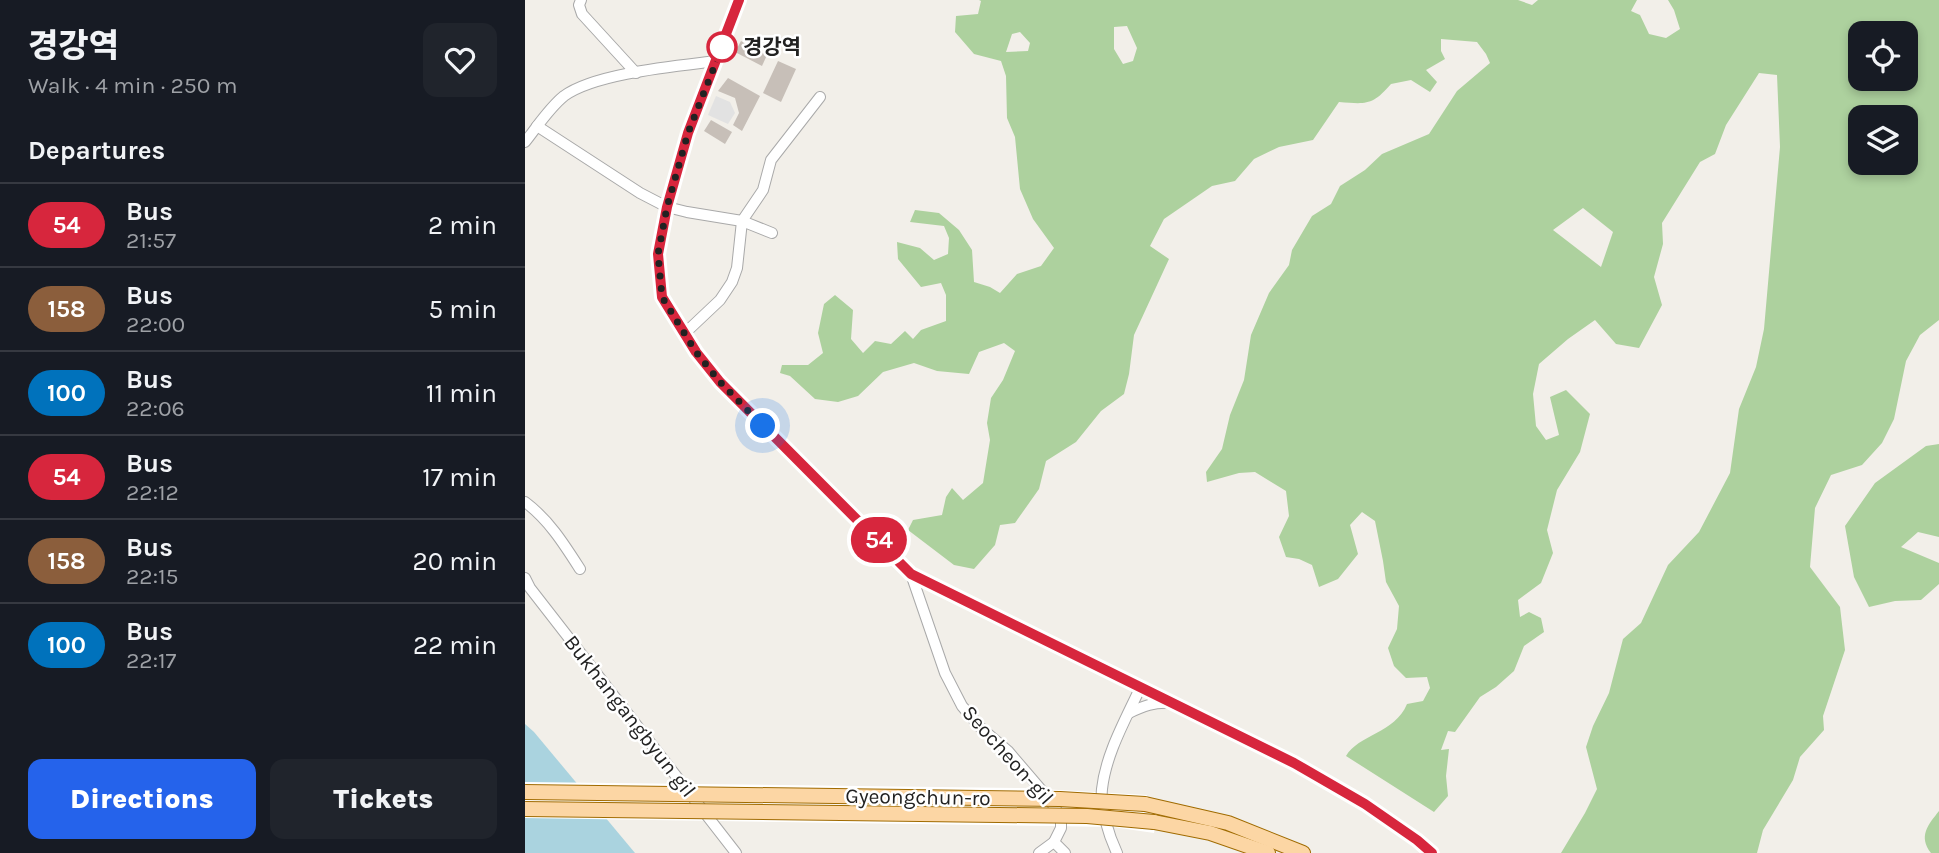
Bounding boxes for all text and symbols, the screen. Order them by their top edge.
map controls [1848,21,1918,175]
button: locate [1848,21,1918,91]
button: heart [423,23,497,97]
text: 경강역 [28,27,119,65]
marker: 경강역 [707,32,737,62]
place label: 경강역 [743,35,801,59]
text: Walk · 4 min · 250 m [28,72,237,99]
button: layers [1848,105,1918,175]
text: Departures [28,135,165,166]
text: Bus [126,196,173,227]
text: 2 min [428,210,497,241]
text: 54 [52,211,81,239]
text: 21:57 [126,227,176,254]
text: Bus [126,280,173,311]
text: 5 min [428,294,497,325]
text: 158 [47,295,86,323]
text: 22:00 [126,311,185,338]
text: Bus [126,364,173,395]
text: 11 min [426,378,497,409]
text: 100 [47,379,86,407]
text: 22:06 [126,395,185,422]
your location [745,408,780,443]
text: Bus [126,448,173,479]
text: 17 min [422,462,497,493]
text: 54 [52,463,81,491]
text: 22:12 [126,479,179,506]
line badge: 54 [847,517,911,563]
text: 54 [865,526,893,554]
text: Bus [126,532,173,563]
text: 20 min [413,546,497,577]
text: 158 [47,547,86,575]
text: 22:15 [126,563,179,590]
text: Bus [126,616,173,647]
text: 22 min [413,630,497,661]
street label: Bukhangangbyun gil [559,630,701,802]
text: 100 [47,631,86,659]
text: 22:17 [126,647,176,674]
street label: Seocheon-gil [957,701,1059,809]
button: Directions [28,759,256,839]
button: Tickets [270,759,497,839]
street label: Gyeongchun-ro [845,784,991,810]

